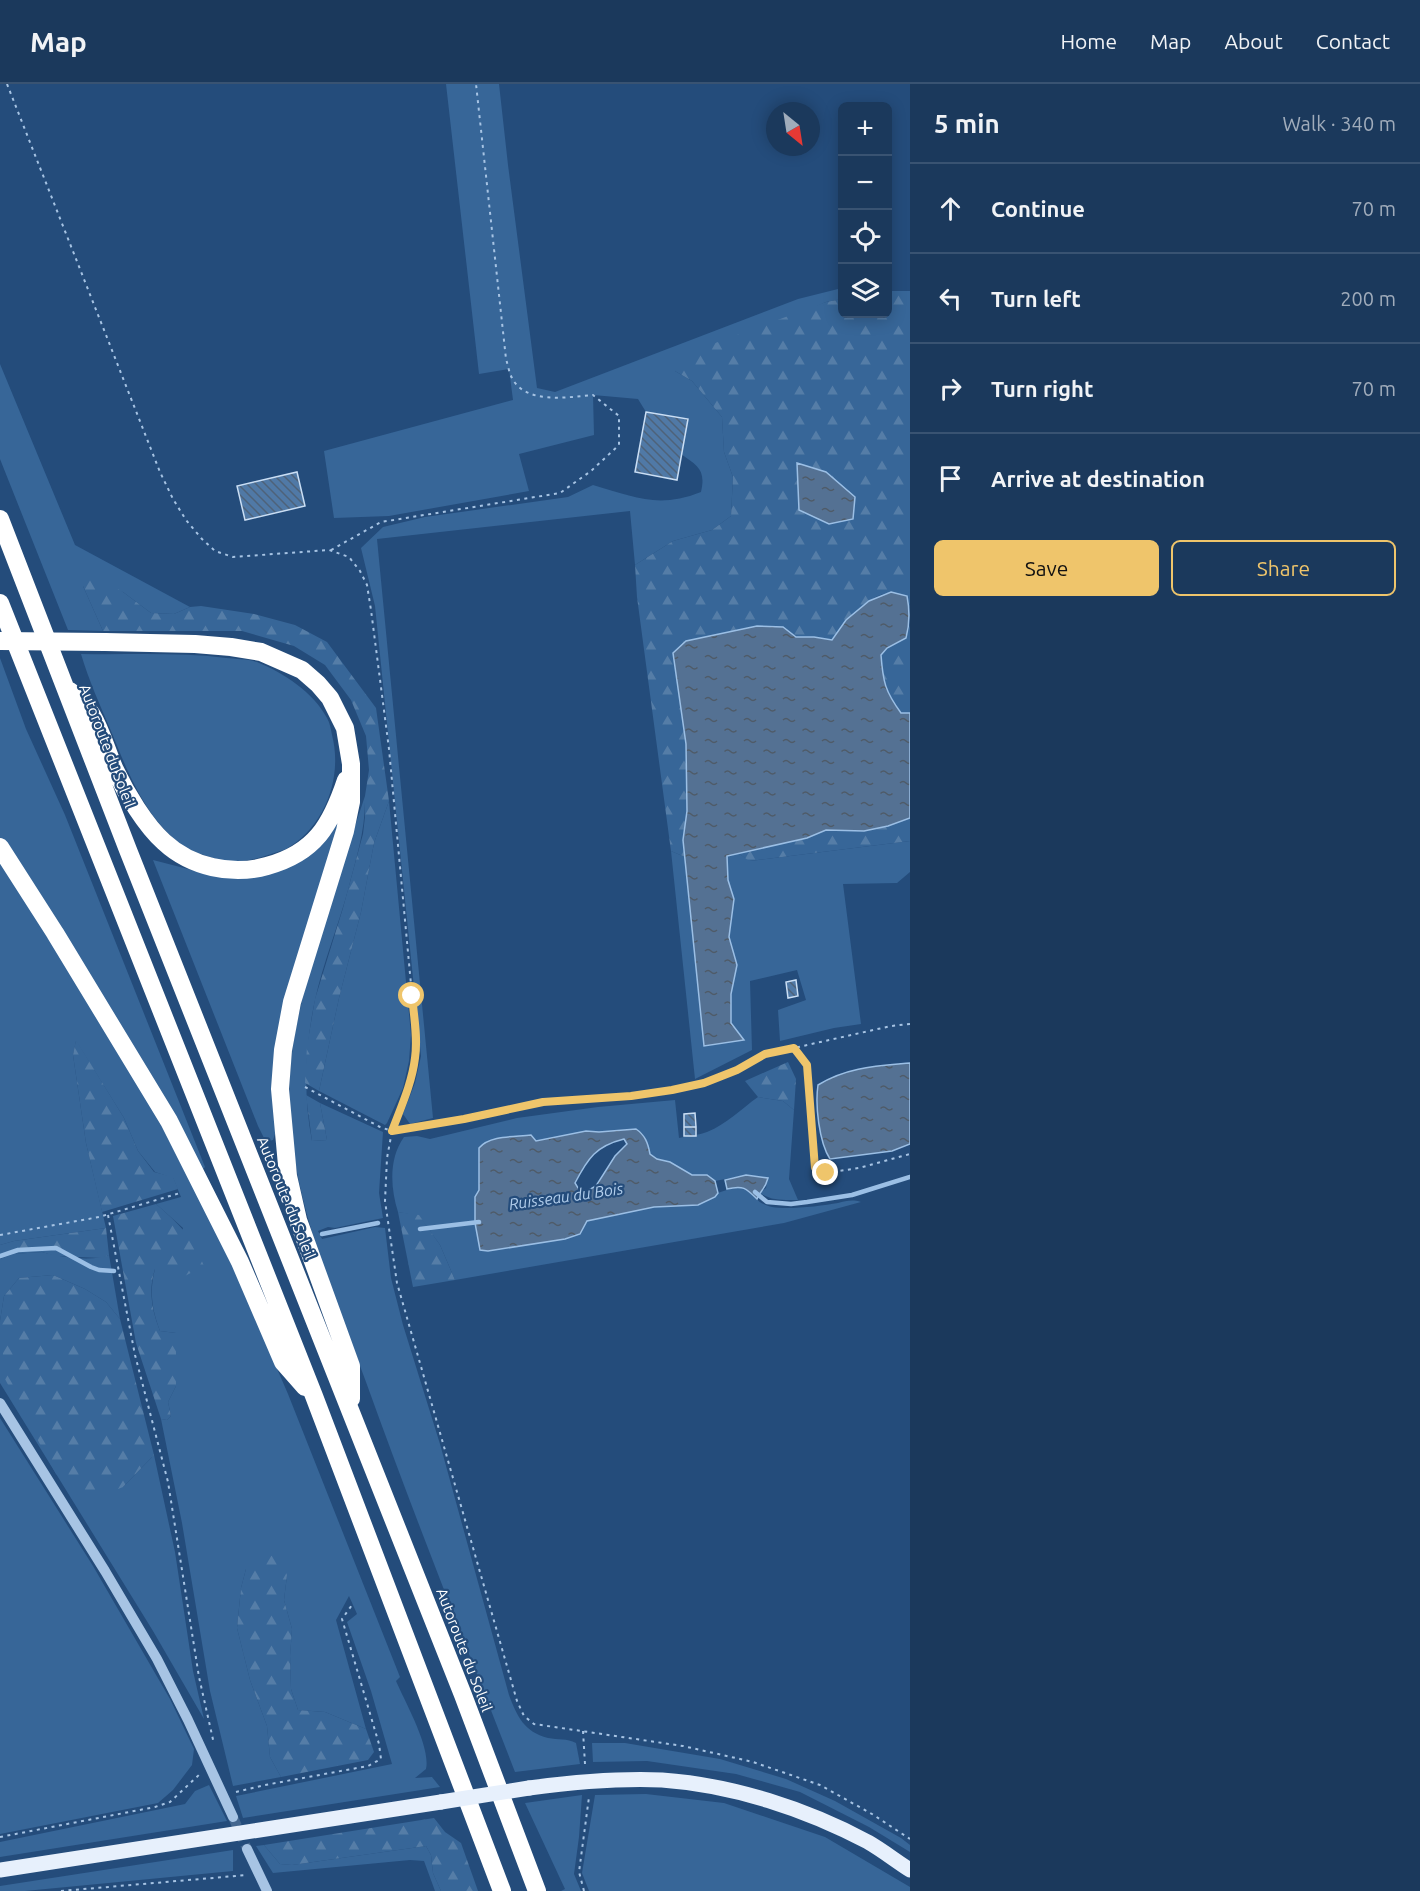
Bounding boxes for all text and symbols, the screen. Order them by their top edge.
text: Map [30,26,87,57]
text: Home [1060,29,1117,53]
text: Map [1150,29,1191,53]
text: About [1224,29,1283,53]
text: Contact [1316,29,1390,53]
north arrow [766,102,820,156]
map controls [838,102,892,318]
button: + [838,102,892,156]
text: 5 min [934,109,1000,138]
text: Walk · 340 m [1283,112,1396,135]
button: − [838,156,892,210]
icon: ahead [934,192,967,225]
text: Continue [991,196,1085,221]
text: 70 m [1352,197,1396,220]
button: locate [838,210,892,264]
button: layers [838,264,892,318]
icon: left [934,282,967,315]
text: Turn left [991,286,1081,311]
text: 200 m [1340,287,1396,310]
icon: right [934,372,967,405]
text: Turn right [991,376,1093,401]
text: 70 m [1352,377,1396,400]
icon: arrive [934,462,967,495]
text: Arrive at destination [991,466,1205,491]
button: Save [934,540,1159,596]
button: Share [1171,540,1396,596]
street label: Autoroute du Soleil [76,682,139,810]
route start [398,982,424,1008]
street label: Autoroute du Soleil [254,1134,319,1262]
route end [812,1159,838,1185]
water label: Ruisseau du Bois [508,1179,625,1213]
street label: Autoroute du Soleil [433,1586,496,1714]

